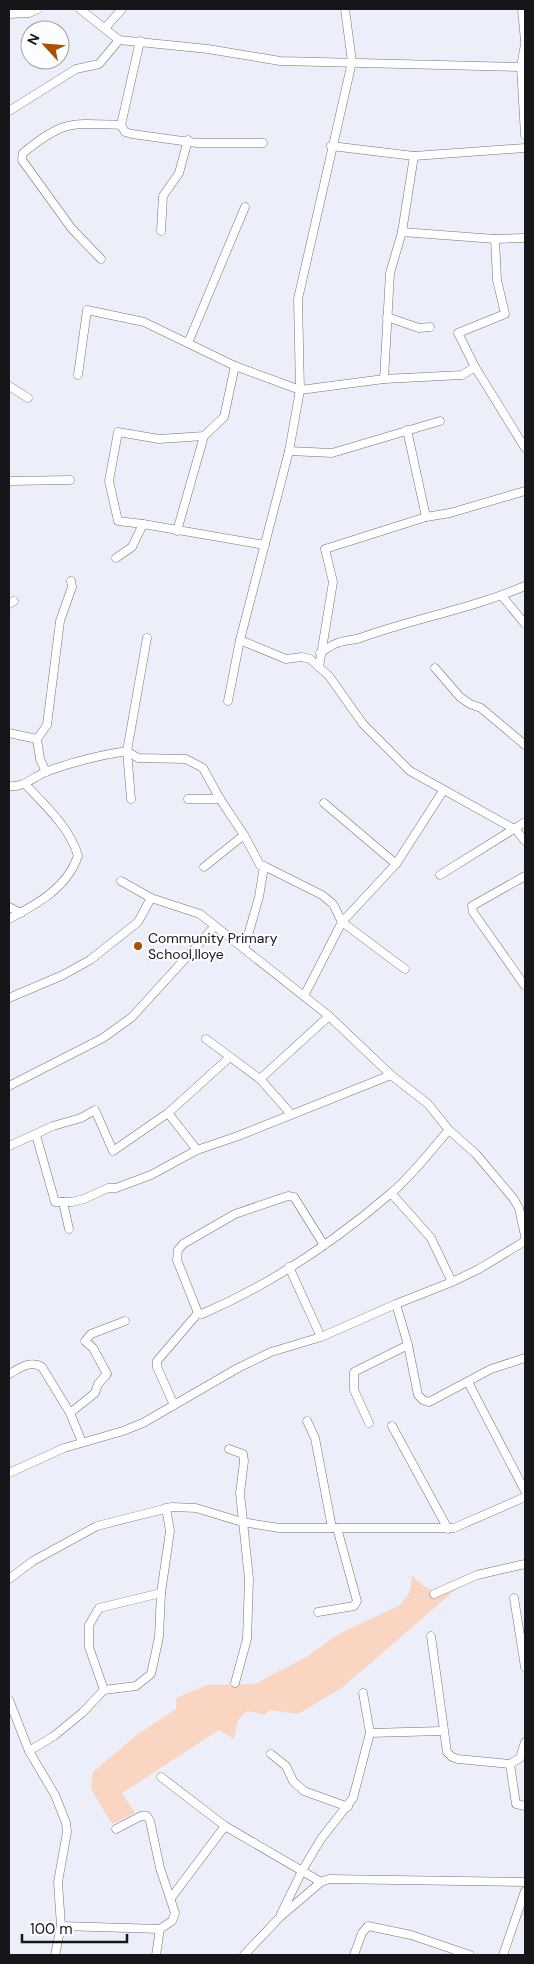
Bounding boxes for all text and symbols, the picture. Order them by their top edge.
north arrow [20,20,70,70]
text: N [23,31,44,48]
place label: Community Primary School,Iloye [148,929,278,963]
marker: Community Primary School,Iloye [132,940,144,952]
scale bar [22,1912,128,1944]
text: 100 m [30,1919,73,1939]

